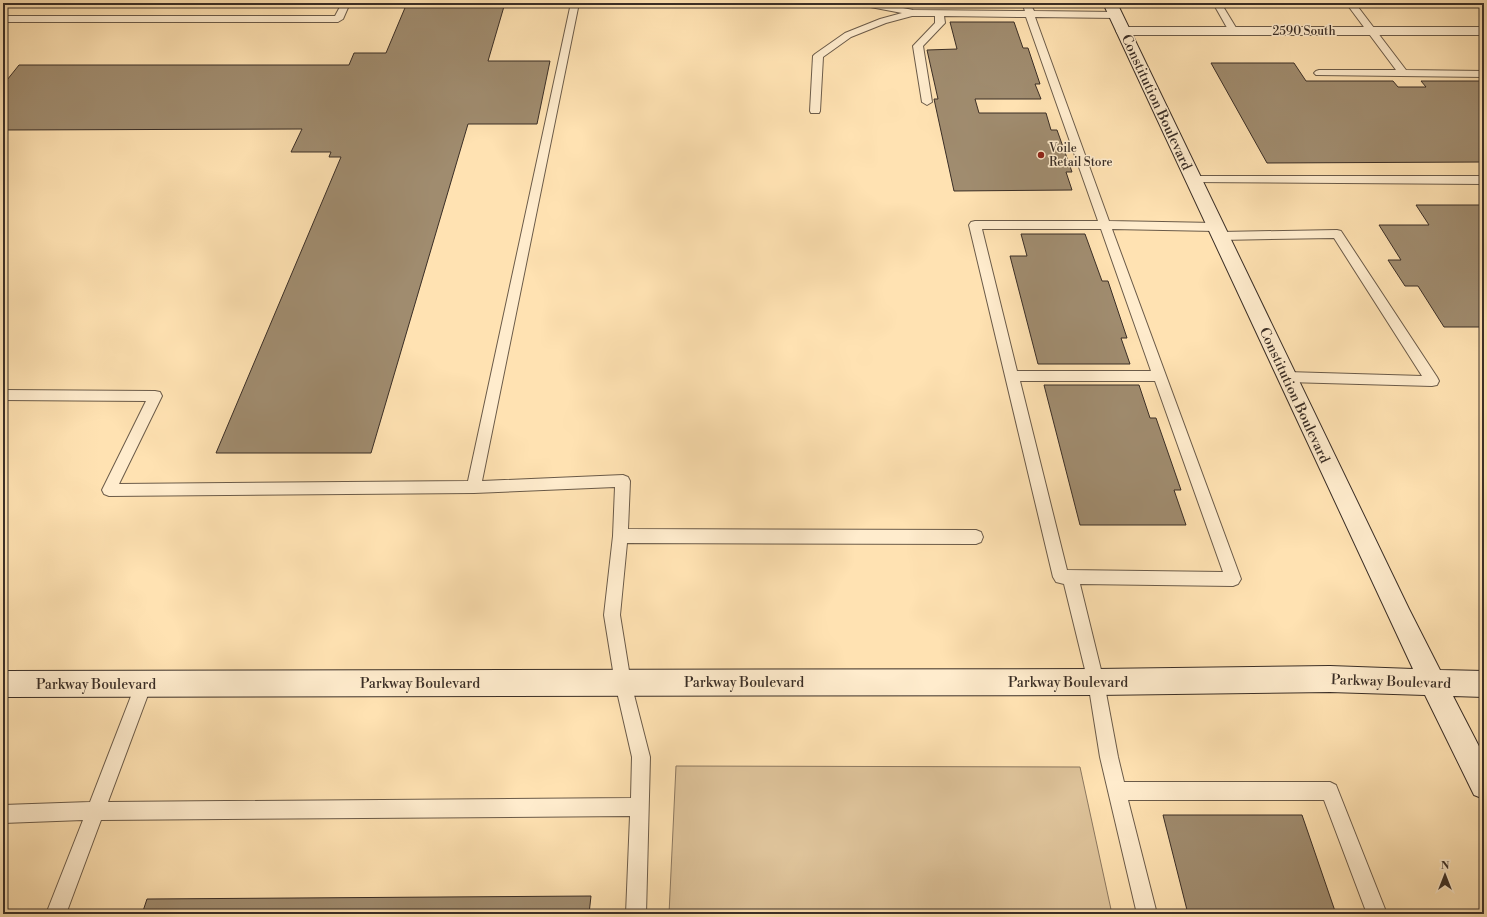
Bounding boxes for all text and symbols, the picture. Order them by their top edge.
street label: 2590 South [1272,24,1336,39]
street label: Constitution Boulevard [1117,32,1196,173]
place label: Voile Retail Store [1048,141,1113,170]
marker: Voile Retail Store [1036,150,1046,160]
street label: Constitution Boulevard [1255,325,1334,466]
street label: Parkway Boulevard [1331,671,1451,693]
street label: Parkway Boulevard [684,674,804,692]
street label: Parkway Boulevard [1008,674,1128,692]
street label: Parkway Boulevard [360,675,480,693]
street label: Parkway Boulevard [36,676,156,694]
north arrow [1425,855,1465,895]
text: N [1441,859,1450,873]

